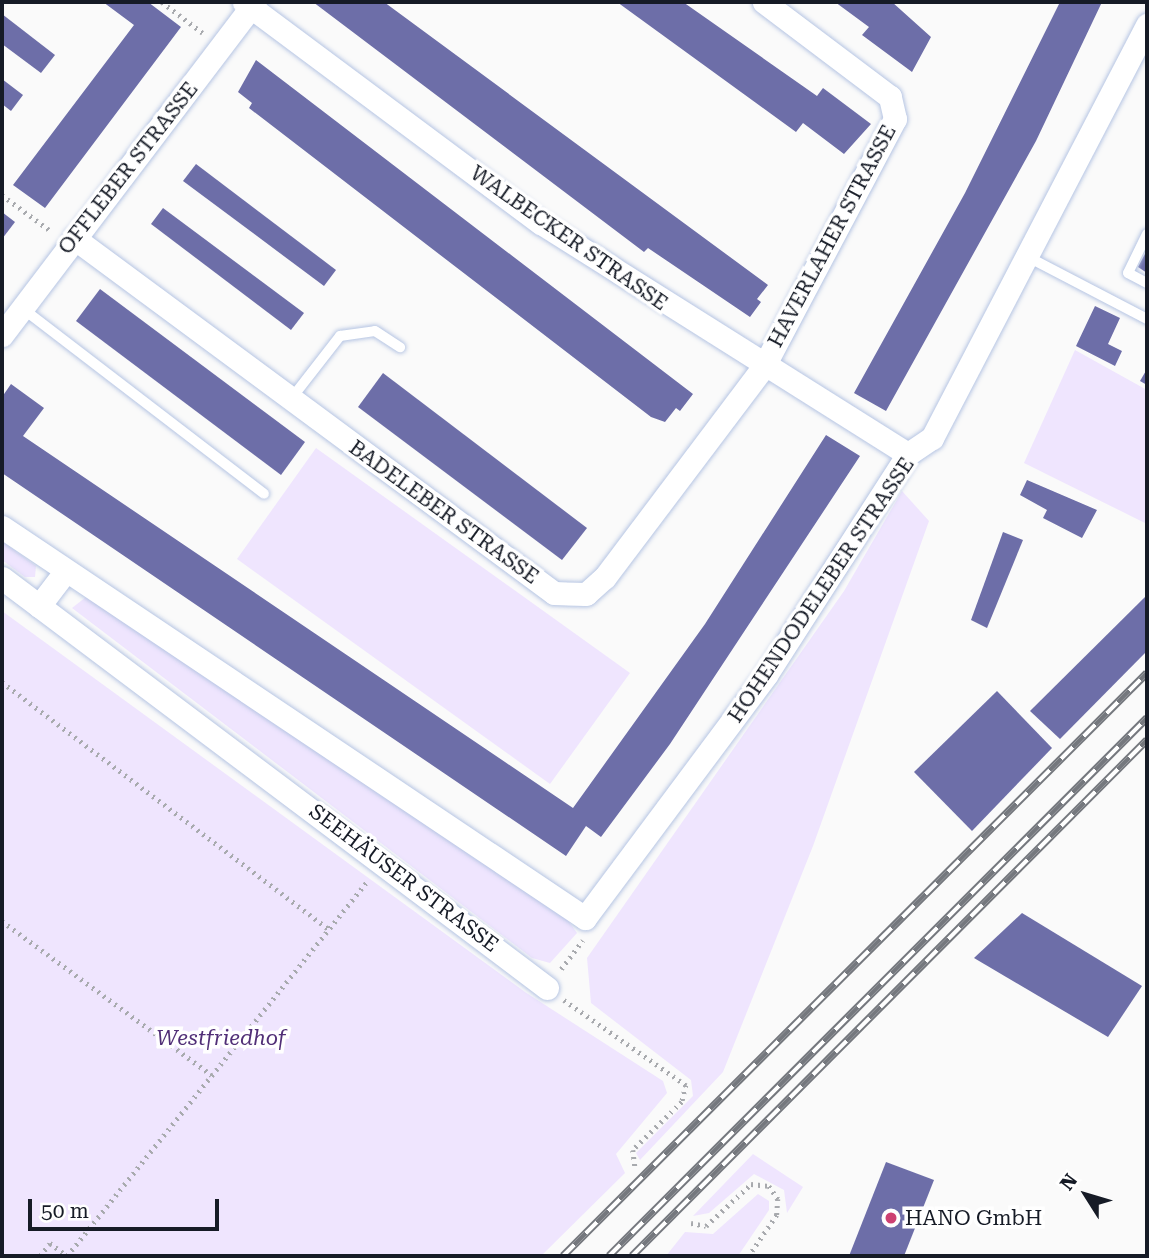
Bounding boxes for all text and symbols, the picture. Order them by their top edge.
street label: OFFLEBER STRASSE [53,77,203,259]
street label: HAVERLAHER STRASSE [763,120,901,352]
street label: WALBECKER STRASSE [465,160,673,316]
street label: BADELEBER STRASSE [344,435,544,589]
street label: HOHENDODELEBER STRASSE [723,453,919,727]
street label: SEEHÄUSER STRASSE [304,799,504,957]
park label: Westfriedhof [156,1025,286,1051]
north arrow [1051,1160,1121,1230]
text: N [1055,1169,1082,1195]
scale bar [32,1184,222,1228]
text: 50 m [41,1199,89,1223]
place label: HANO GmbH [905,1205,1042,1231]
marker: HANO GmbH [883,1210,899,1226]

